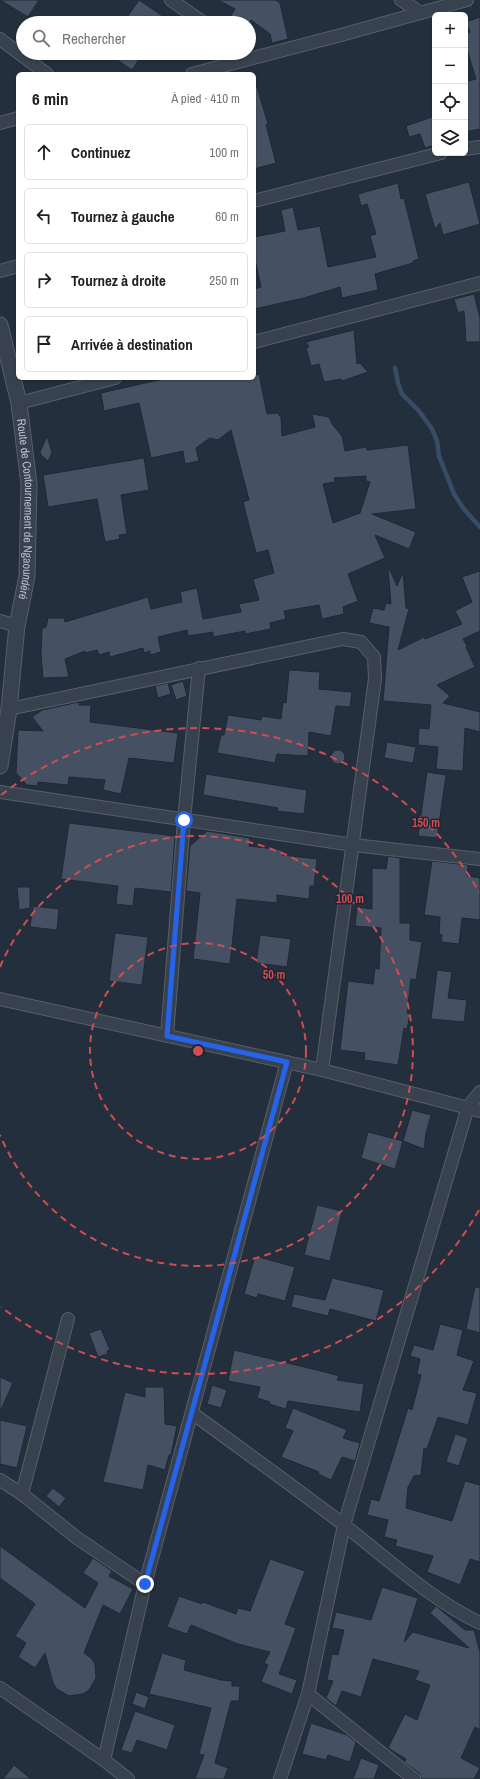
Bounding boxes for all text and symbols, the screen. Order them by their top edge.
map controls [432,12,468,156]
button: + [432,12,468,48]
search box [16,16,256,60]
icon: search [30,27,52,49]
text: Rechercher [62,28,126,49]
button: − [432,48,468,84]
button: locate [432,84,468,120]
text: 6 min [32,87,68,110]
text: À pied · 410 m [171,90,240,107]
button: layers [432,120,468,156]
icon: ahead [33,141,55,163]
text: Continuez [71,142,130,163]
text: 100 m [209,144,239,161]
icon: left [33,205,55,227]
text: Tournez à gauche [71,206,175,227]
text: 60 m [215,208,239,225]
icon: right [33,269,55,291]
text: Tournez à droite [71,270,166,291]
text: 250 m [209,272,239,289]
icon: arrive [33,333,55,355]
text: Arrivée à destination [71,334,193,355]
street label: Route de Contournement de Ngaoundéré [13,418,37,601]
route start [175,811,193,829]
text: 150 m [412,815,440,831]
text: 100 m [336,891,364,907]
text: 50 m [263,967,285,983]
centre of rings [191,1044,205,1058]
route end [136,1575,154,1593]

